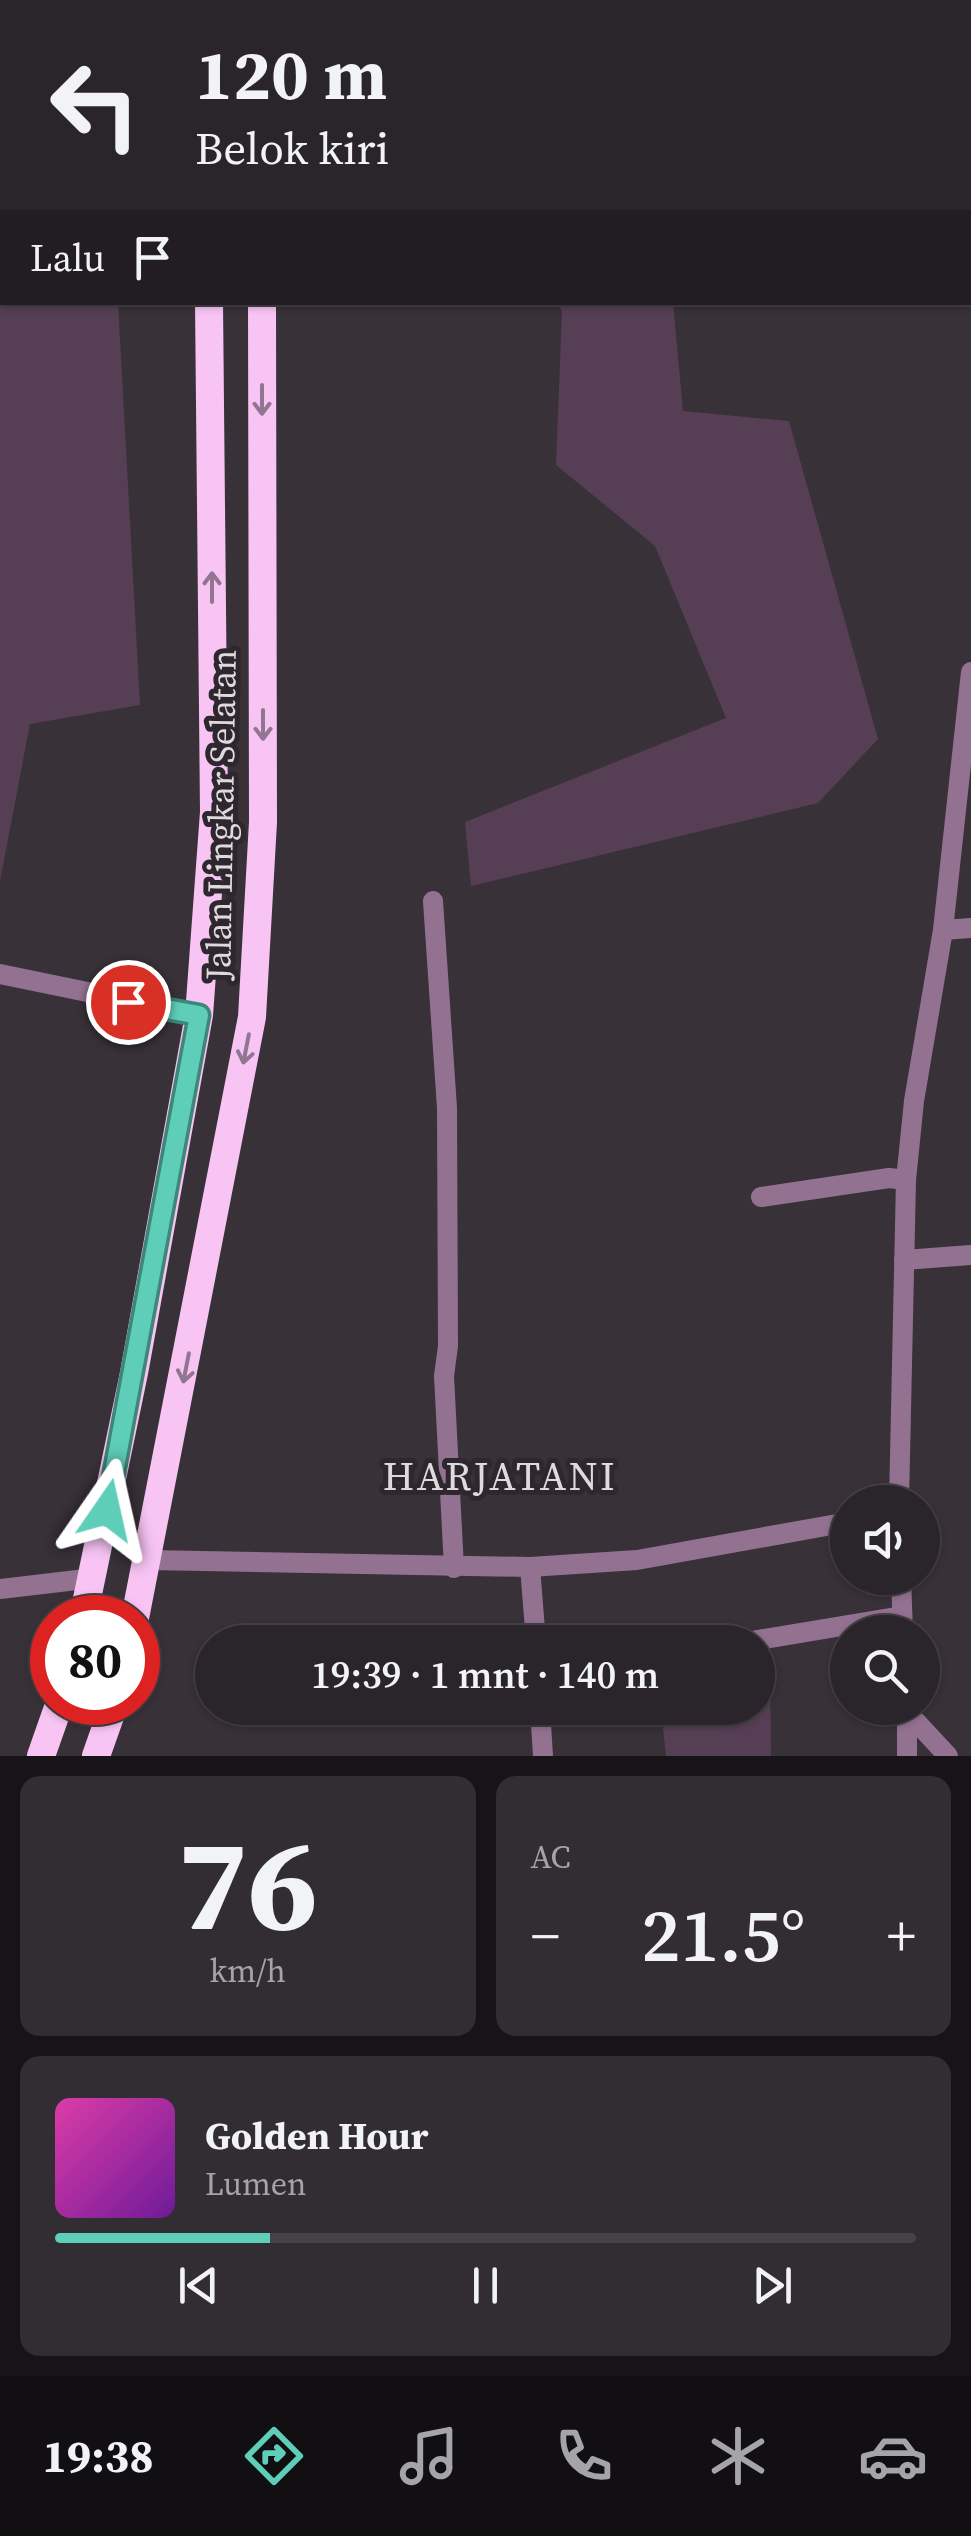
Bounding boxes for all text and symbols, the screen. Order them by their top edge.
text: 120 m [195,26,387,122]
icon: left [30,40,160,170]
text: Belok kiri [195,117,389,179]
icon: arrive [125,230,180,285]
text: Lalu [30,232,105,284]
one-way arrow [252,382,272,415]
one-way arrow [202,571,222,604]
street label: Jalan Lingkar Selatan [194,649,248,982]
one-way arrow [254,708,272,740]
pin [86,960,171,1045]
icon: arrive [101,975,156,1030]
one-way arrow [236,1032,255,1064]
one-way arrow [175,1352,194,1384]
district label: HARJATANI [383,1449,617,1503]
position arrow [55,1458,159,1562]
map controls [830,1485,940,1725]
button: sound [830,1485,940,1595]
speed limit sign: 80 [30,1595,160,1725]
button: search [830,1615,940,1725]
text: 19:39 · 1 mnt · 140 m [311,1649,659,1701]
text: 76 [177,1794,318,1973]
text: AC [531,1835,571,1879]
text: 21.5° [641,1883,805,1986]
text: − [531,1898,560,1973]
text: + [887,1898,916,1973]
text: km/h [210,1949,286,1993]
text: Golden Hour [205,2110,428,2162]
text: Lumen [205,2162,307,2206]
icon: previous [171,2258,226,2313]
icon: pause [458,2258,513,2313]
icon: next [745,2258,800,2313]
icon: directions [239,2421,309,2491]
icon: music [394,2421,464,2491]
icon: phone [549,2421,619,2491]
icon: climate [703,2421,773,2491]
icon: car [858,2421,928,2491]
text: 19:38 [42,2425,154,2487]

